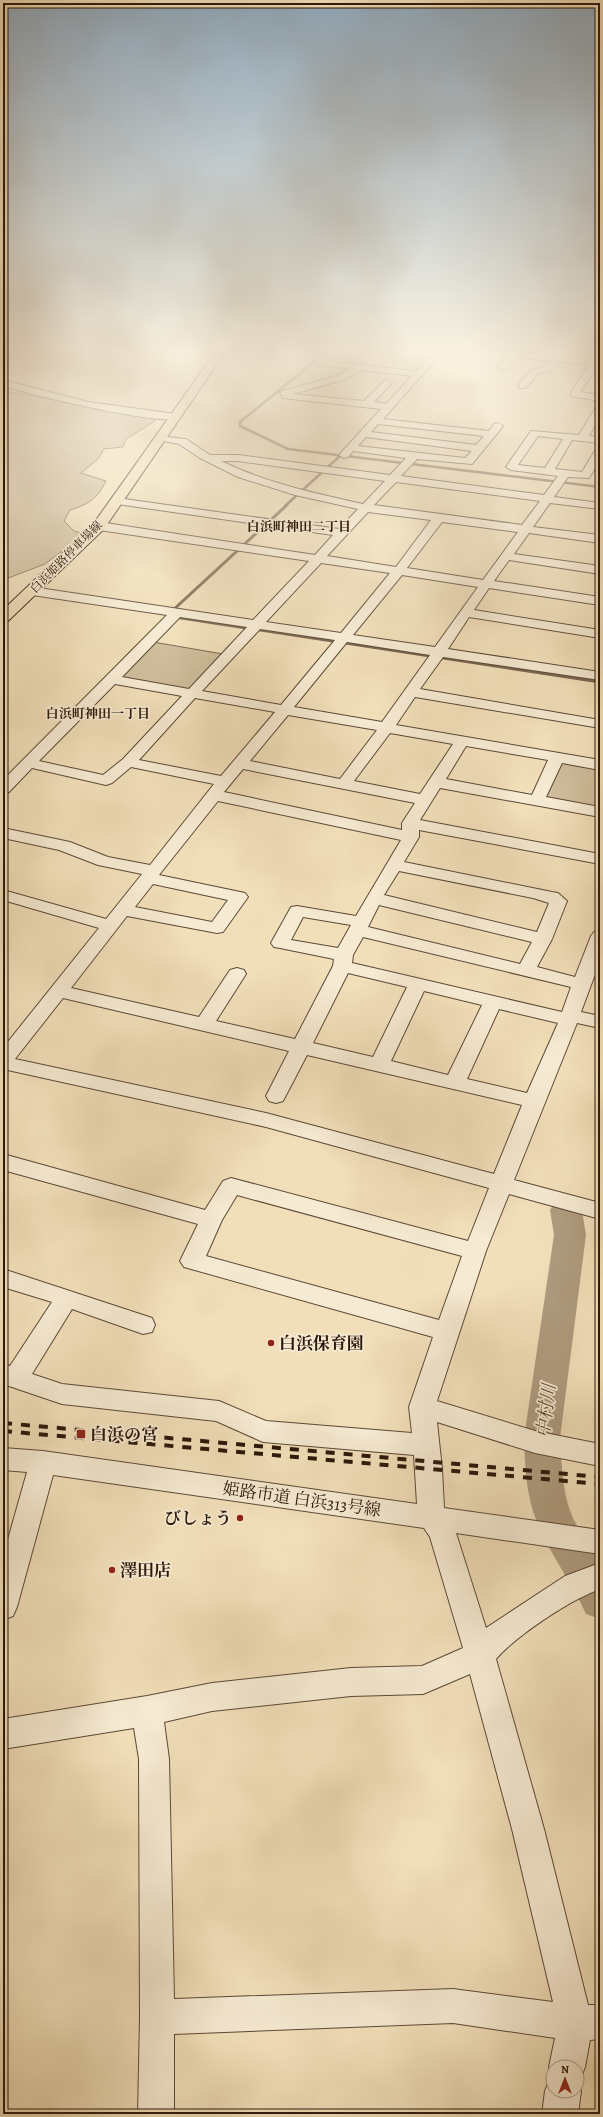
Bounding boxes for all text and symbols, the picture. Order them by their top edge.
street label: 白浜姫路停車場線 [26,517,106,597]
district label: 白浜町神田二丁目 [247,518,351,535]
district label: 白浜町神田一丁目 [46,705,150,722]
place label: 白浜保育園 [279,1332,364,1355]
marker: 白浜保育園 [266,1338,276,1348]
water label: 中村川 [531,1381,561,1439]
place label: 白浜の宮 [90,1423,158,1446]
marker: 白浜の宮 [75,1428,87,1440]
street label: 姫路市道 白浜313号線 [221,1477,382,1522]
place label: びしょう [164,1507,232,1530]
marker: びしょう [235,1513,245,1523]
place label: 澤田店 [120,1559,171,1582]
marker: 澤田店 [107,1565,117,1575]
north arrow [545,2059,585,2099]
text: N [561,2062,569,2077]

